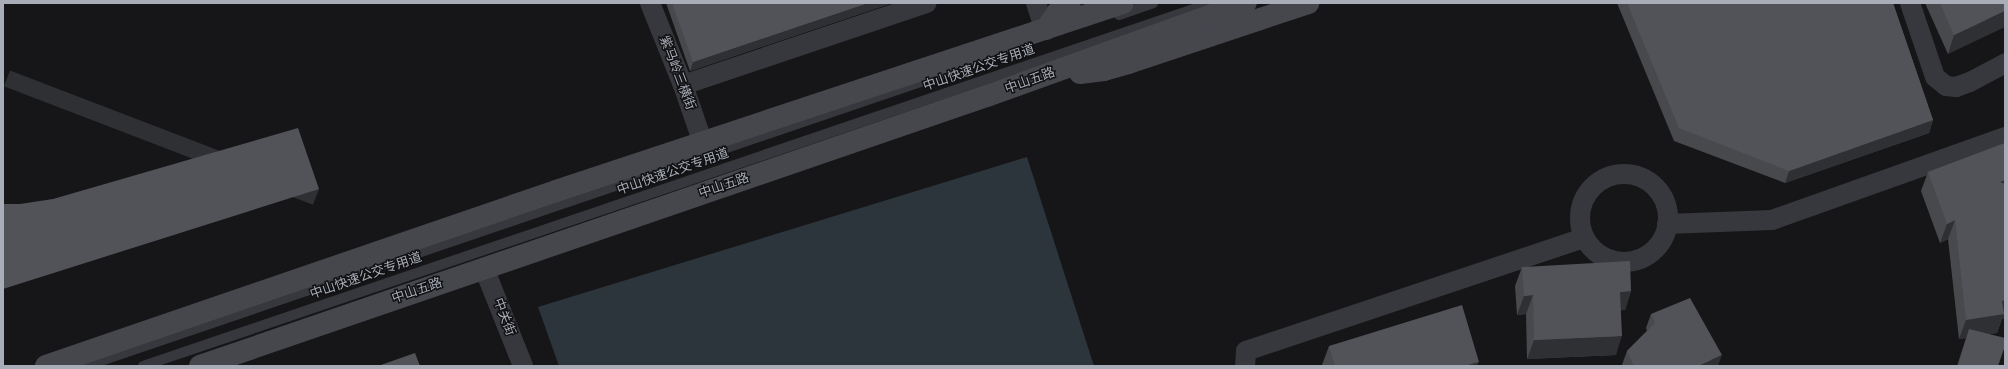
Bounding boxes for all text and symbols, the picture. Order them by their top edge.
street label: 紫马岭三横街 [656,34,698,112]
street label: 中山快速公交专用道 [921,42,1037,94]
street label: 中山五路 [1003,65,1057,97]
street label: 中山快速公交专用道 [615,146,731,198]
street label: 中山五路 [697,170,751,202]
street label: 中山快速公交专用道 [308,250,424,302]
street label: 中山五路 [390,275,444,307]
street label: 中关街 [490,296,518,338]

